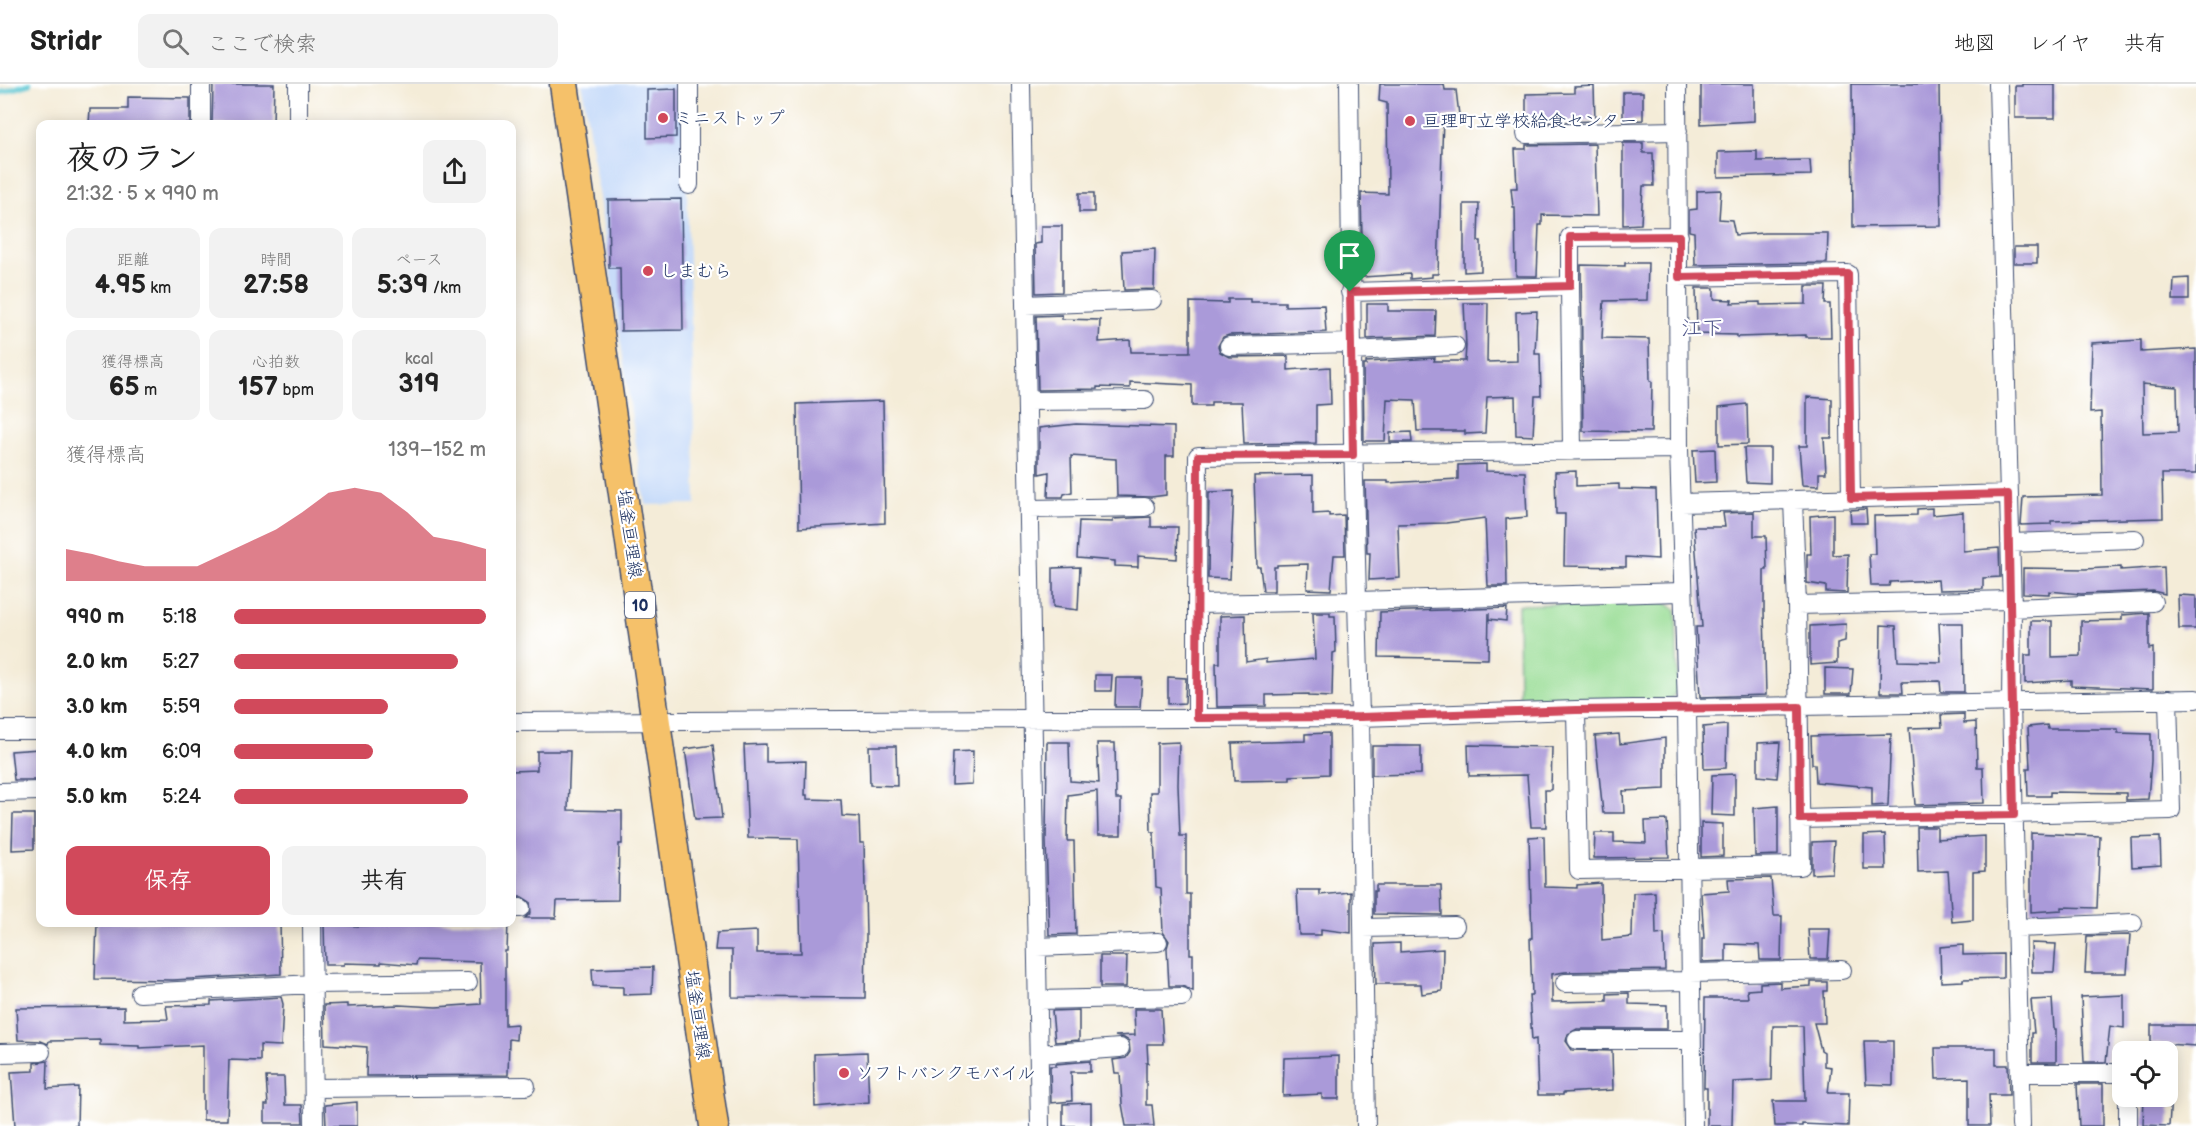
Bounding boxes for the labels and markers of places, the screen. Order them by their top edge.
place label: ミニストップ [675,108,785,129]
marker: ミニストップ [656,111,670,125]
place label: 亘理町立学校給食センター [1422,111,1637,132]
marker: 亘理町立学校給食センター [1403,114,1417,128]
pin [1324,230,1375,292]
place label: しまむら [660,261,732,282]
marker: しまむら [641,264,655,278]
place label: ソフトバンクモバイル [856,1063,1035,1084]
marker: ソフトバンクモバイル [837,1066,851,1080]

